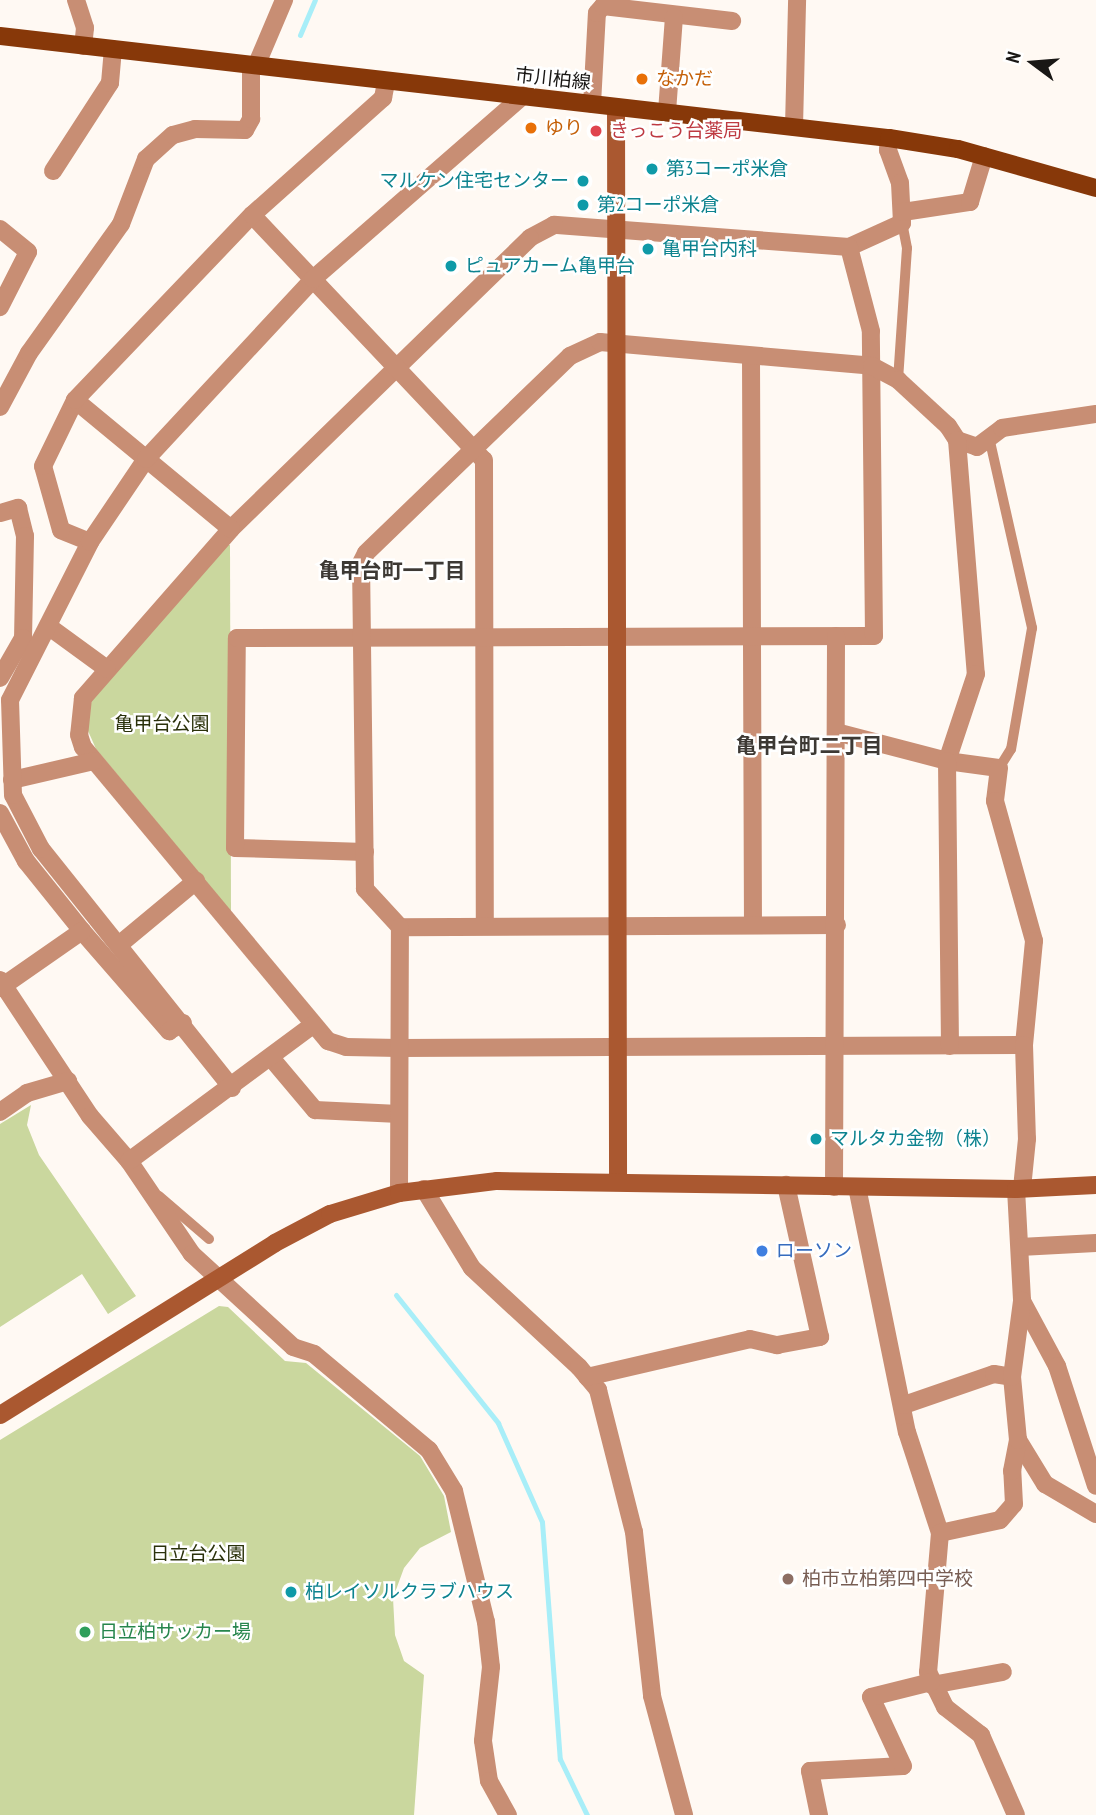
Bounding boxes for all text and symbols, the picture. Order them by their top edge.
north arrow [998,28,1068,98]
text: N [1000,49,1026,65]
street label: 市川柏線 [514,64,592,94]
place label: なかだ [656,68,713,90]
marker: なかだ [634,71,650,87]
place label: ゆり [545,117,583,139]
marker: ゆり [523,120,539,136]
place label: きっこう台薬局 [610,120,743,142]
marker: きっこう台薬局 [588,123,604,139]
place label: 第3コーポ米倉 [666,158,789,180]
marker: 第3コーポ米倉 [644,161,660,177]
place label: マルケン住宅センター [379,170,569,192]
marker: マルケン住宅センター [575,173,591,189]
place label: 第2コーポ米倉 [597,194,720,216]
marker: 第2コーポ米倉 [575,197,591,213]
place label: 亀甲台内科 [662,238,757,260]
marker: 亀甲台内科 [640,241,656,257]
place label: ピュアカーム亀甲台 [465,255,636,277]
marker: ピュアカーム亀甲台 [443,258,459,274]
district label: 亀甲台町一丁目 [319,558,465,584]
park label: 亀甲台公園 [115,713,209,735]
district label: 亀甲台町二丁目 [736,733,882,759]
place label: マルタカ金物（株） [830,1128,1001,1150]
marker: マルタカ金物（株） [808,1131,824,1147]
place label: ローソン [776,1240,852,1262]
marker: ローソン [754,1243,770,1259]
park label: 日立台公園 [151,1543,245,1565]
place label: 柏市立柏第四中学校 [802,1568,973,1590]
marker: 柏市立柏第四中学校 [780,1571,796,1587]
place label: 柏レイソルクラブハウス [305,1581,514,1603]
marker: 柏レイソルクラブハウス [283,1584,299,1600]
place label: 日立柏サッカー場 [99,1621,251,1643]
marker: 日立柏サッカー場 [77,1624,93,1640]

